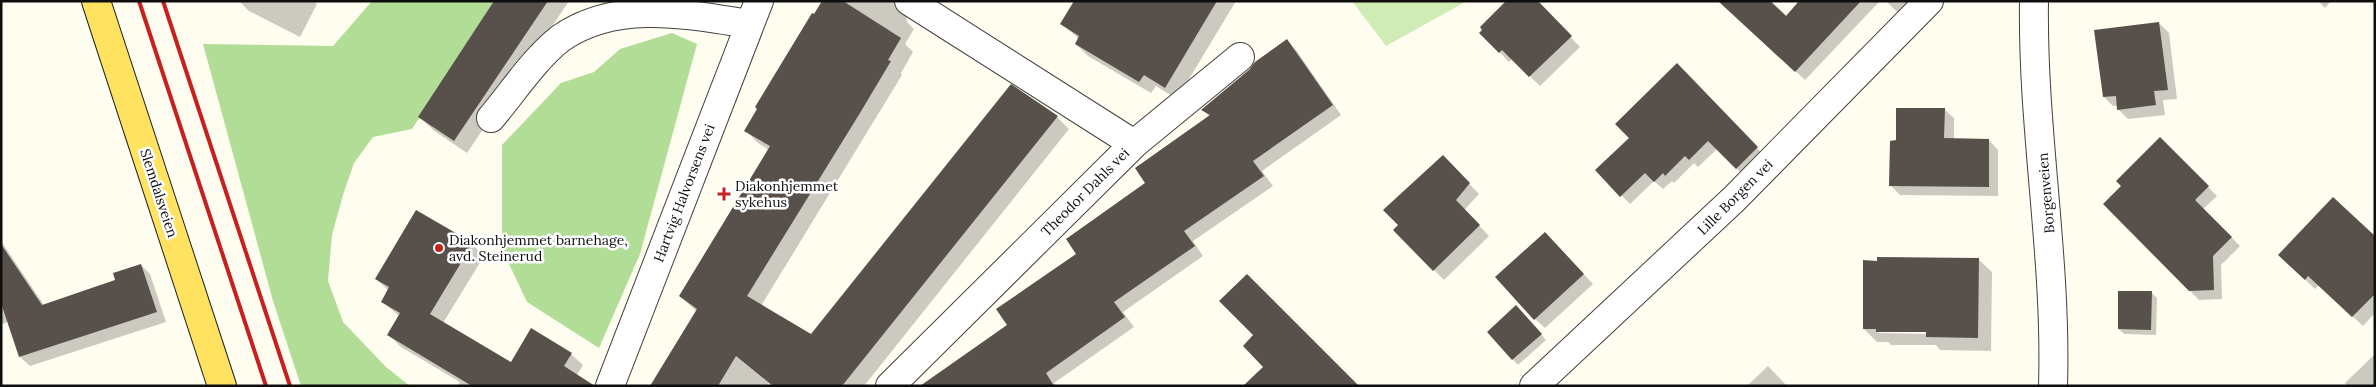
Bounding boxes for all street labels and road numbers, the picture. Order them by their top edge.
street label: Hartvig Halvorsens vei [649,121,719,265]
street label: Theodor Dahls vei [1037,144,1133,240]
street label: Slemdalsveien [136,146,182,240]
street label: Borgenveien [2033,151,2058,234]
street label: Lille Borgen vei [1693,155,1777,239]

